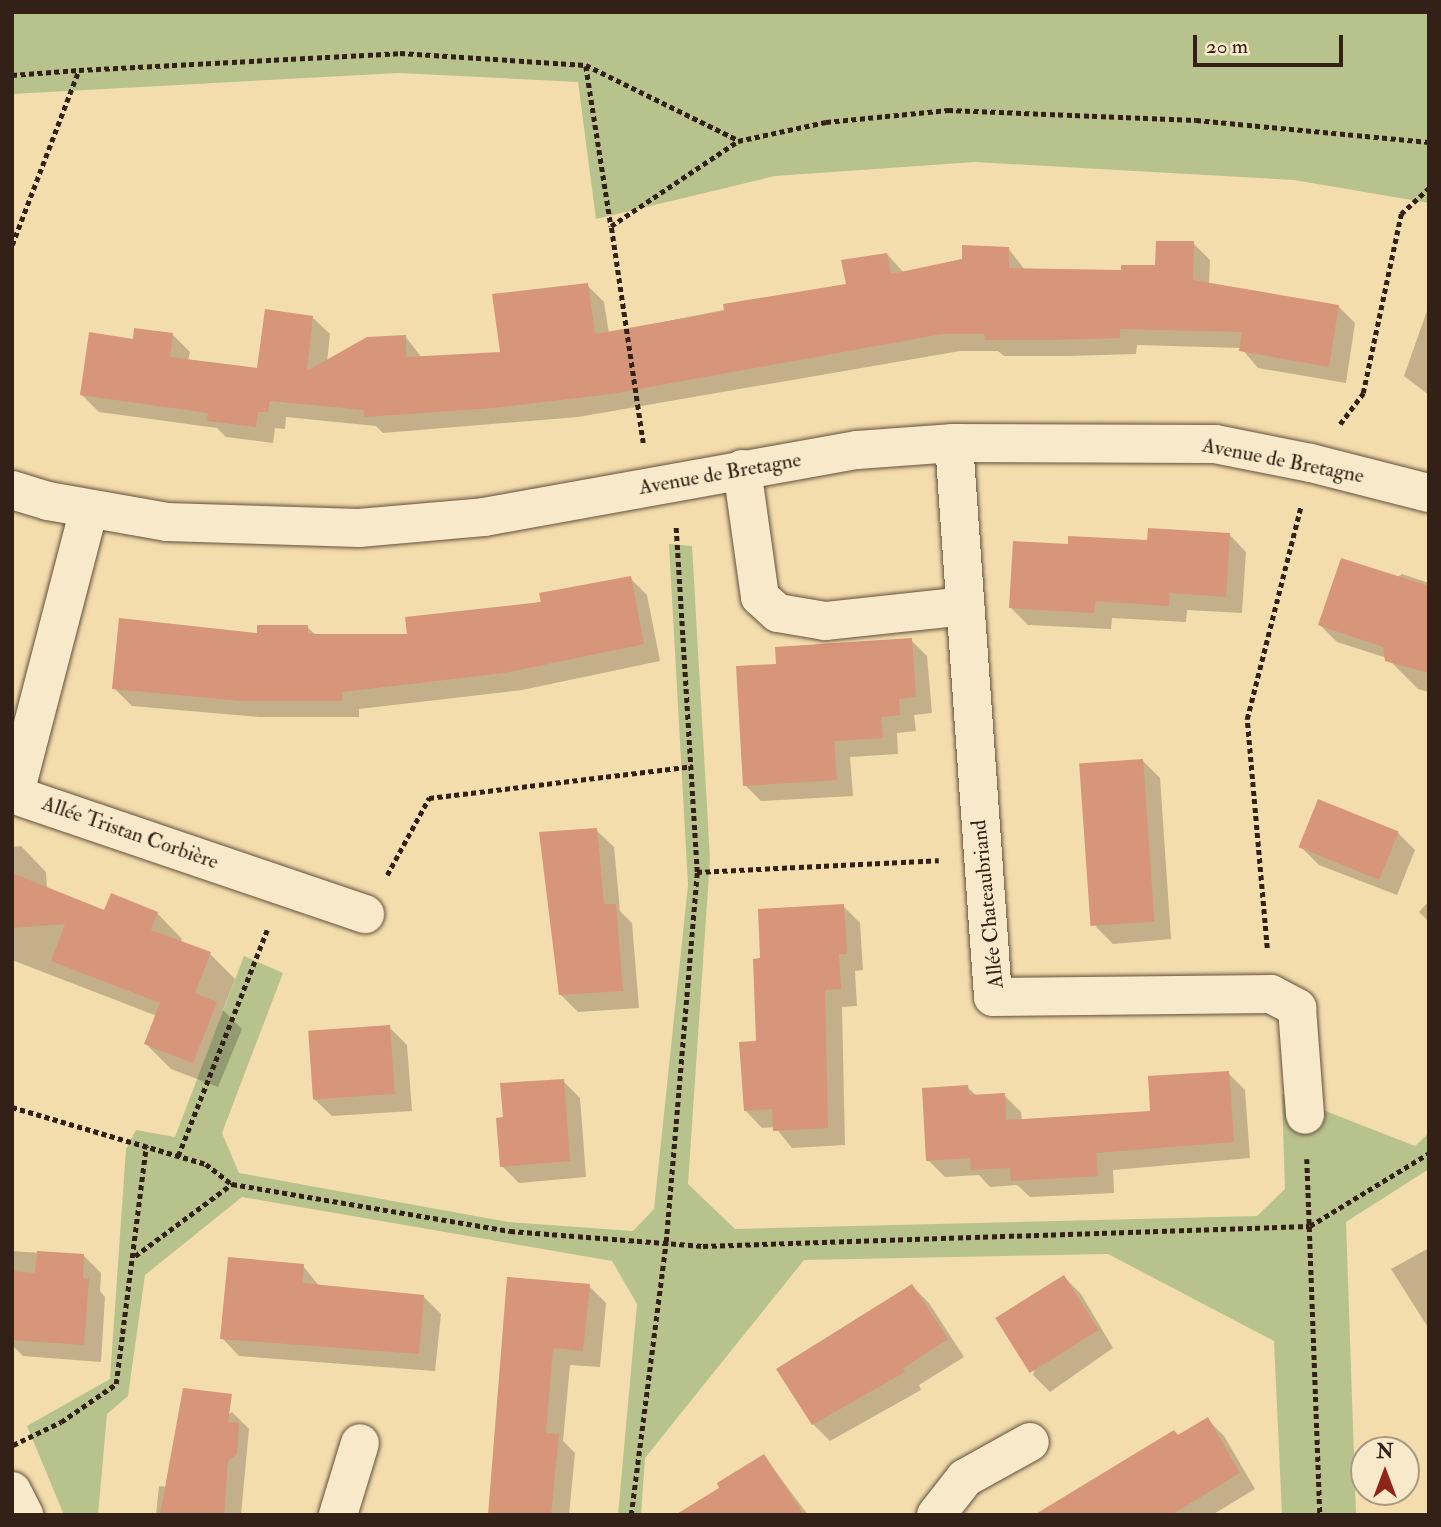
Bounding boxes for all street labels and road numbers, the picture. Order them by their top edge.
street label: Avenue de Bretagne [1200,433,1366,489]
street label: Avenue de Bretagne [637,447,803,501]
street label: Allée Tristan Corbière [38,791,222,875]
street label: Allée Chateaubriand [967,818,1009,990]

